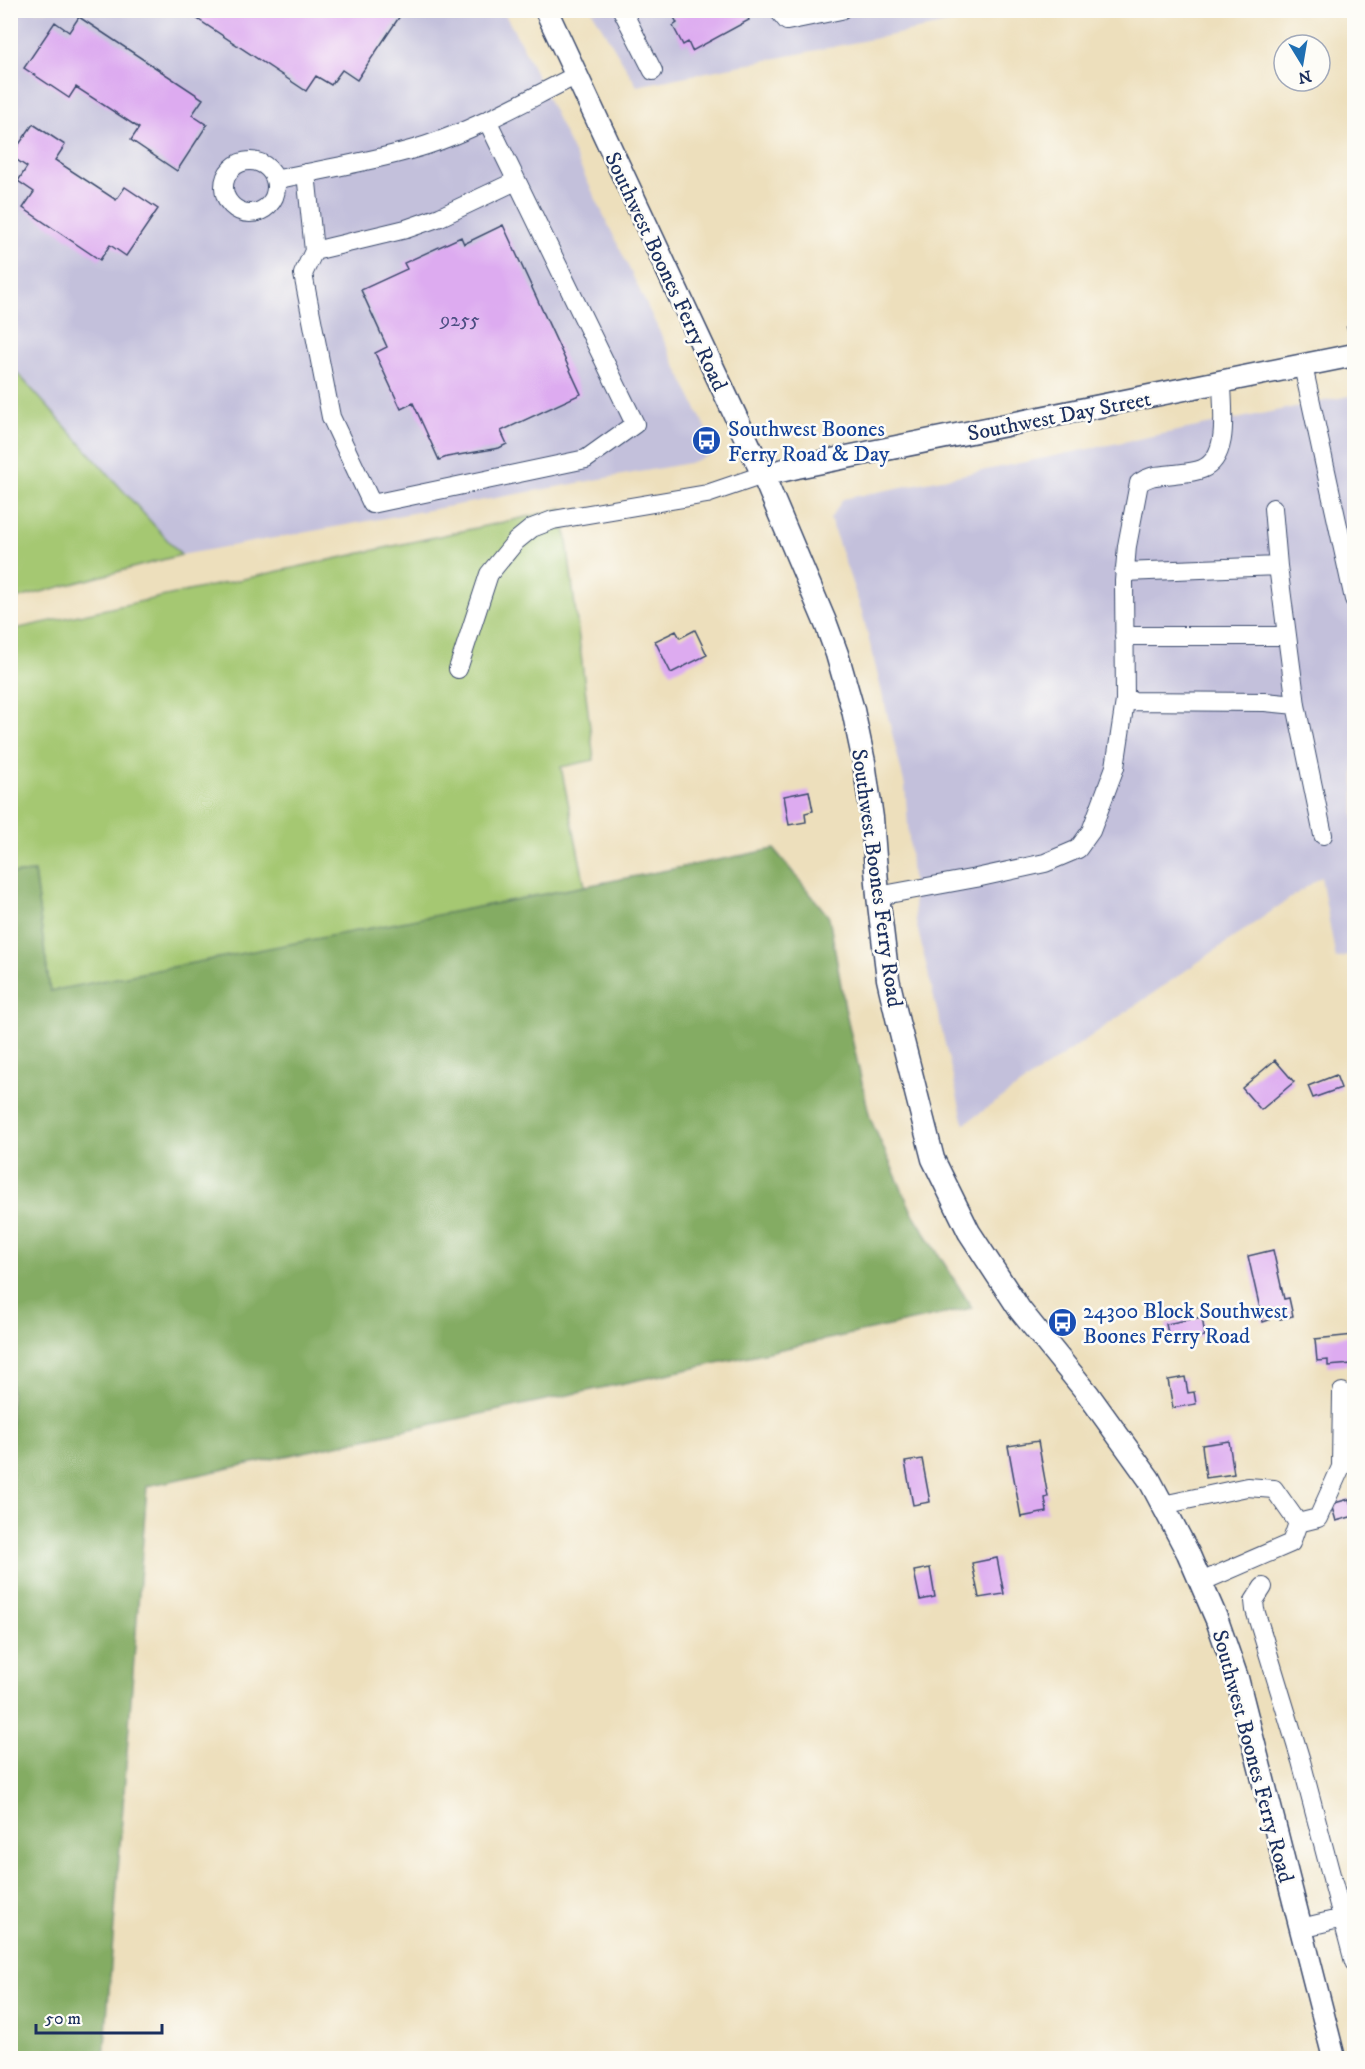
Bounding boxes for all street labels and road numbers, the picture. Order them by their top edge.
street label: Southwest Boones Ferry Road [598,148,733,395]
street label: Southwest Day Street [965,385,1153,448]
street label: Southwest Boones Ferry Road [845,747,908,1009]
street label: Southwest Boones Ferry Road [1206,1627,1299,1886]

